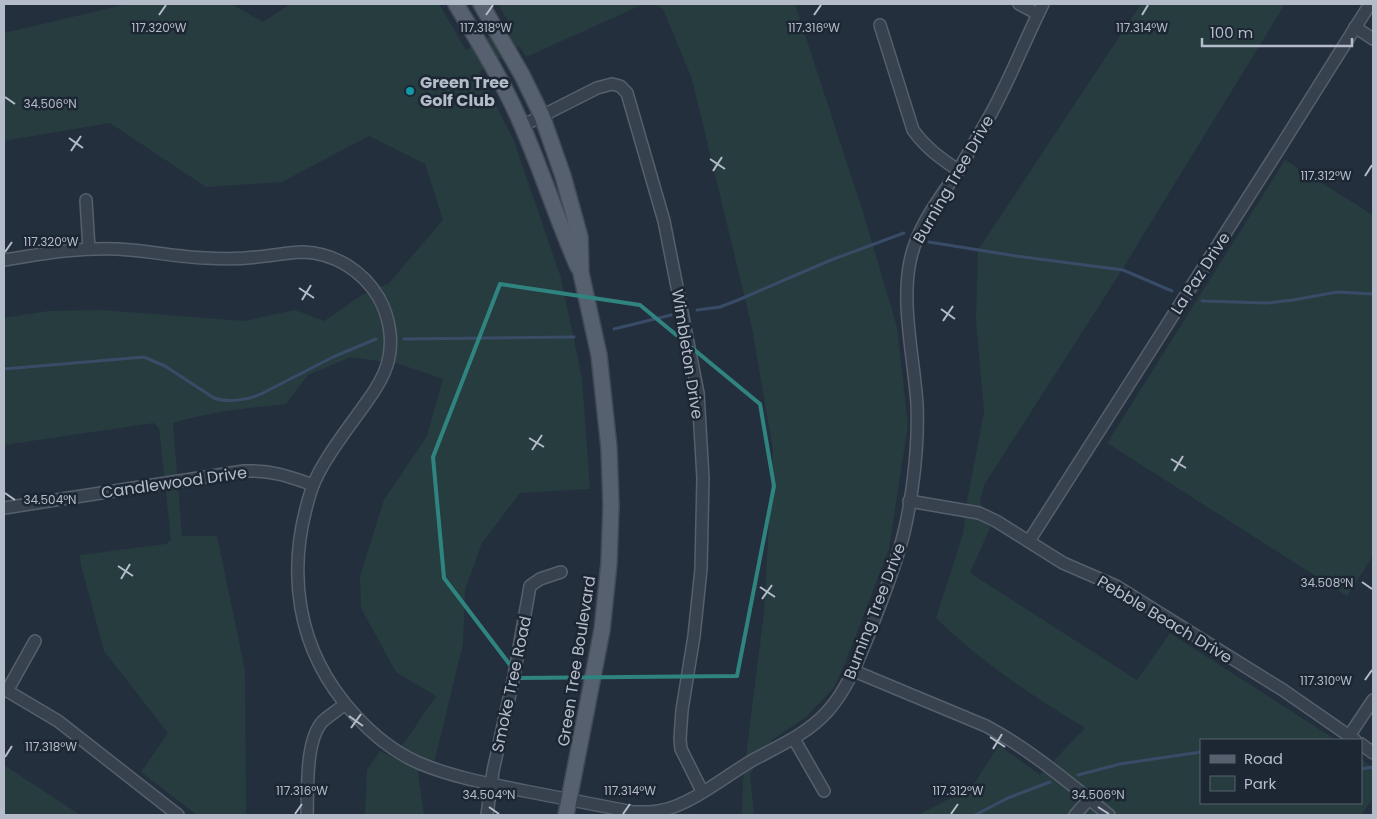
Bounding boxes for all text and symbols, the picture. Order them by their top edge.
scale bar [1202,15,1352,47]
text: 117.320°W [132,19,187,36]
text: 117.318°W [460,19,512,36]
text: 117.316°W [788,19,840,36]
text: 117.314°W [1116,19,1168,36]
text: 100 m [1210,22,1253,43]
place label: Green Tree Golf Club [420,71,509,112]
marker: Green Tree Golf Club [404,85,416,97]
text: 34.506°N [23,95,77,112]
street label: Burning Tree Drive [907,111,1000,248]
text: 117.312°W [1300,167,1352,184]
street label: La Paz Drive [1165,228,1236,319]
text: 117.320°W [24,233,79,250]
street label: Wimbleton Drive [666,287,709,421]
street label: Candlewood Drive [100,461,248,504]
text: 34.504°N [23,491,77,508]
street label: Burning Tree Drive [838,540,911,683]
street label: Pebble Beach Drive [1093,570,1237,669]
street label: Green Tree Boulevard [552,574,601,748]
text: 34.508°N [1300,574,1354,591]
street label: Smoke Tree Road [486,614,537,754]
text: 117.310°W [1300,672,1352,689]
text: 117.318°W [25,738,77,755]
legend [1200,739,1362,804]
text: Road [1244,748,1283,769]
text: Park [1244,773,1276,794]
text: 117.316°W [276,782,328,799]
text: 117.314°W [604,782,656,799]
text: 117.312°W [932,782,984,799]
text: 34.504°N [462,786,516,803]
text: 34.506°N [1071,786,1125,803]

